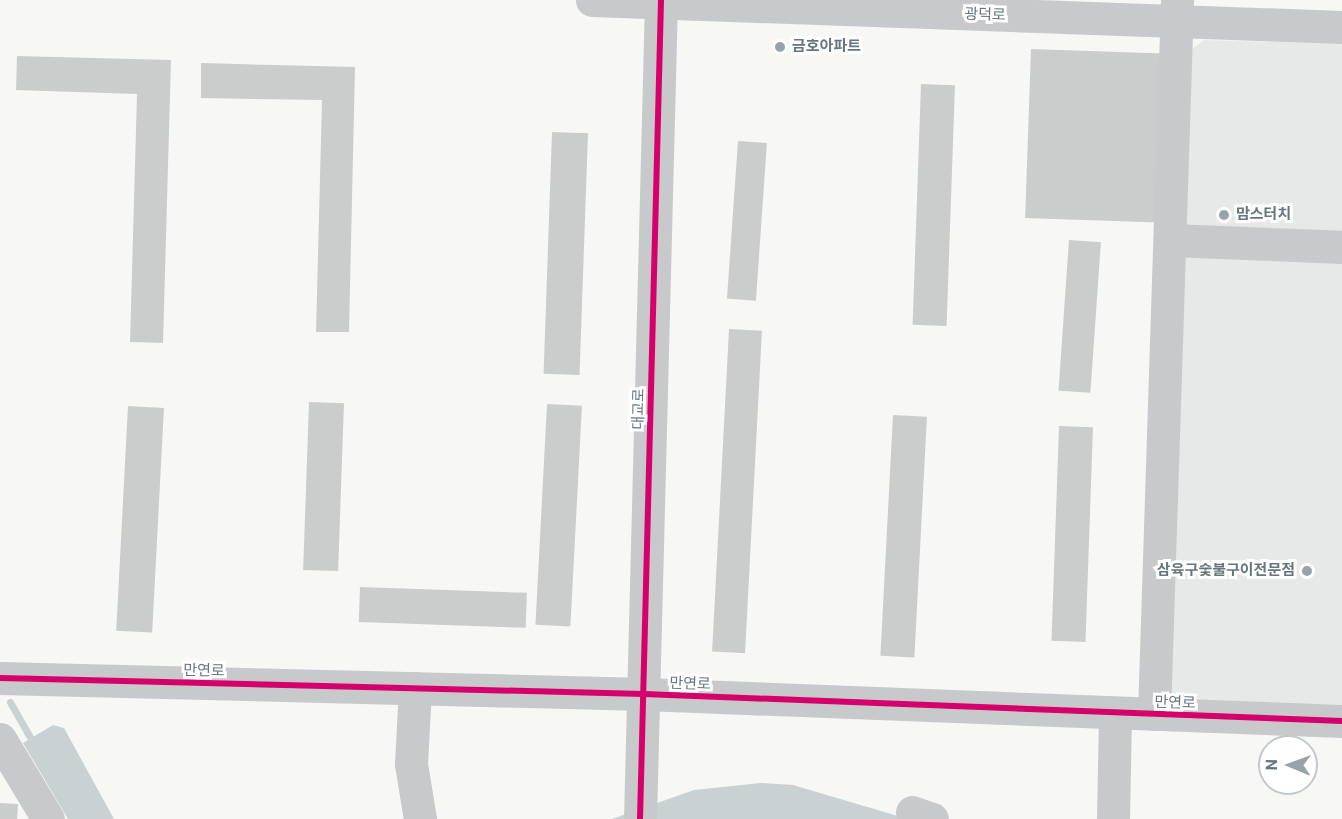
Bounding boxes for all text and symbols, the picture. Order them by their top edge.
street label: 광덕로 [964,5,1006,25]
place label: 금호아파트 [792,38,861,56]
marker: 금호아파트 [773,40,787,54]
place label: 맘스터치 [1236,206,1291,224]
marker: 맘스터치 [1217,208,1231,222]
street label: 대교로 [630,388,648,430]
place label: 삼육구숯불구이전문점 [1157,562,1295,580]
marker: 삼육구숯불구이전문점 [1300,564,1314,578]
street label: 만연로 [183,662,225,680]
street label: 만연로 [669,674,711,694]
street label: 만연로 [1154,693,1196,713]
north arrow [1258,735,1318,795]
text: N [1262,759,1281,771]

